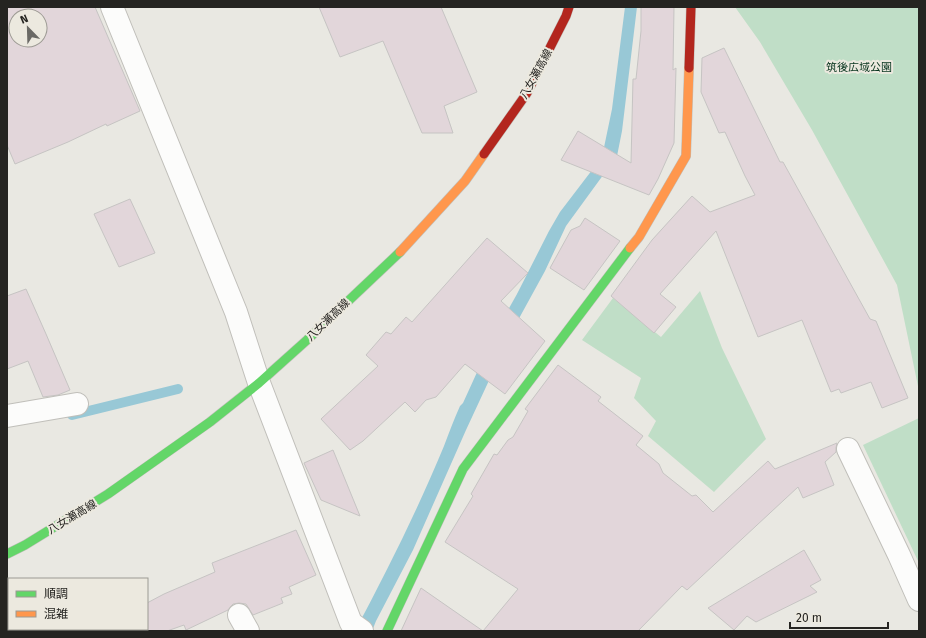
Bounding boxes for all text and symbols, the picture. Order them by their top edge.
north arrow [8,8,48,48]
text: N [18,12,30,27]
street label: 八女瀬高線 [517,47,555,101]
park label: 筑後広域公園 [826,61,892,74]
street label: 八女瀬高線 [304,296,352,344]
street label: 八女瀬高線 [45,497,99,537]
legend [8,578,148,630]
text: 順調 [44,587,68,601]
scale bar [790,604,888,630]
text: 混雑 [44,607,68,621]
text: 20 m [796,611,822,625]

